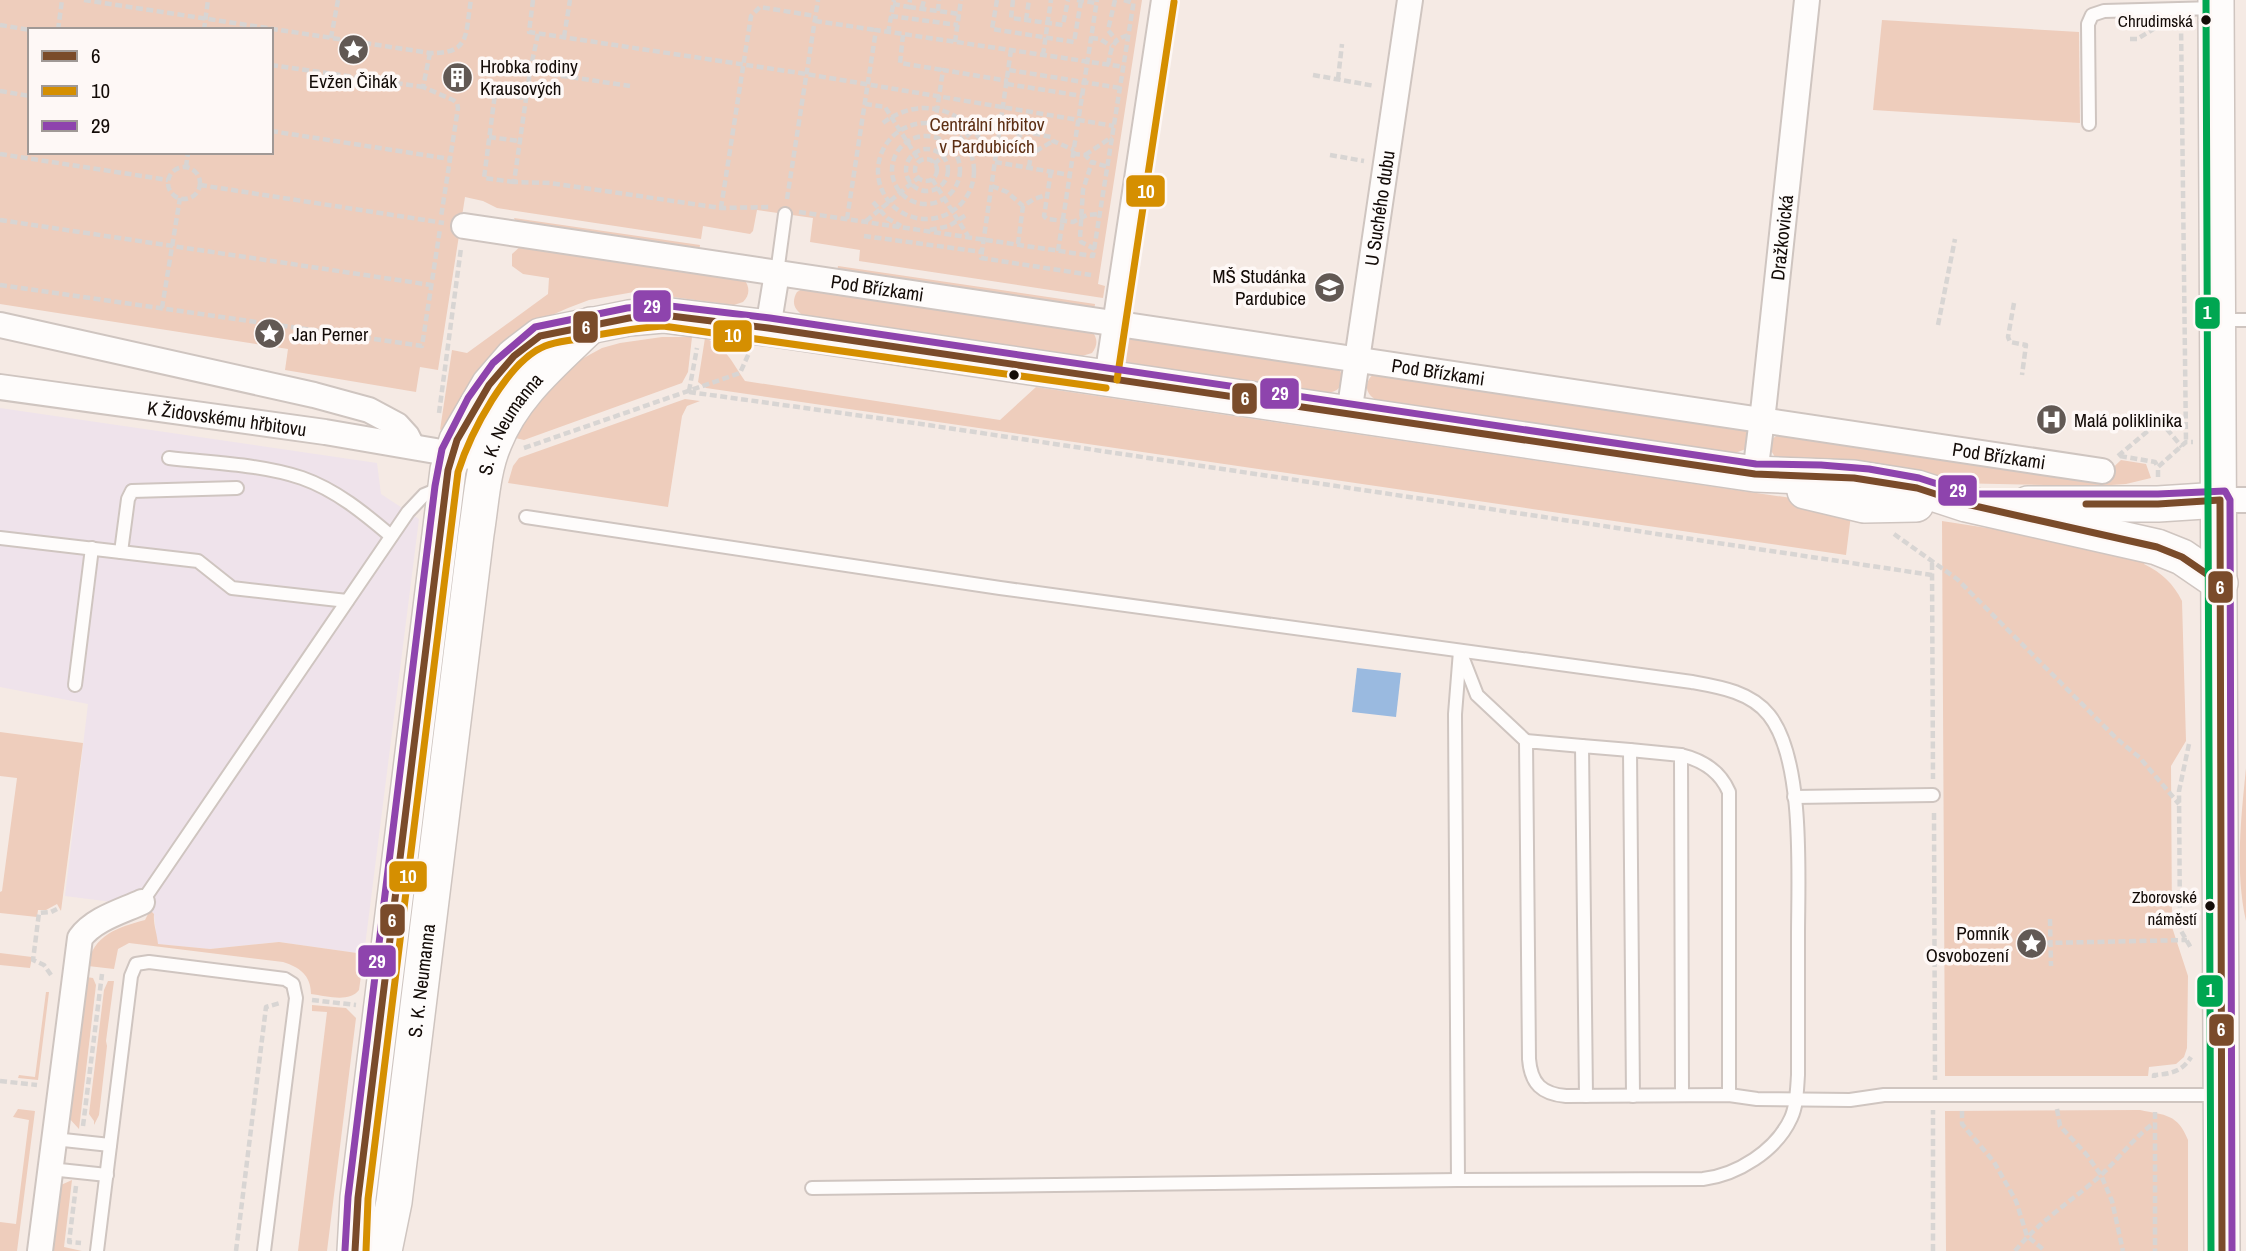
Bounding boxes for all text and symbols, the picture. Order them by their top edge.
place label: Chrudimská [2118,9,2193,32]
marker: Chrudimská [2199,13,2213,27]
legend [28,28,273,154]
place icon: Evžen Čihák [336,33,370,67]
text: 6 [91,41,101,70]
place label: Hrobka rodiny Krausových [480,53,578,101]
building icon: Hrobka rodiny Krausových [440,60,474,94]
place label: Evžen Čihák [309,68,397,94]
text: 10 [91,76,110,105]
text: 29 [91,111,110,140]
park label: Centrální hřbitov v Pardubicích [929,111,1045,159]
street label: U Suchého dubu [1358,149,1401,268]
line badge: 10 [1125,174,1166,208]
text: 10 [1137,178,1155,204]
street label: Dražkovická [1764,193,1799,282]
place label: MŠ Studánka Pardubice [1212,263,1306,311]
street label: Pod Břízkami [829,268,926,308]
school or university icon: MŠ Studánka Pardubice [1312,270,1346,304]
line badge: 29 [632,289,672,323]
text: 29 [643,293,661,319]
line badge: 1 [2194,296,2221,330]
text: 1 [2203,299,2212,325]
line badge: 6 [572,310,599,344]
text: 6 [582,314,591,340]
place icon: Jan Perner [252,317,286,351]
line badge: 10 [712,319,753,353]
place label: Jan Perner [292,321,369,347]
text: 10 [724,322,742,348]
street label: Pod Břízkami [1390,352,1486,391]
street label: S. K. Neumanna [472,367,549,478]
unlabelled marker [1007,368,1021,382]
line badge: 29 [1259,377,1300,410]
text: 29 [1271,380,1289,406]
line badge: 6 [1231,382,1258,415]
text: 6 [1241,385,1250,411]
street label: K Židovskému hřbitovu [146,395,308,442]
hospital icon: Malá poliklinika [2034,403,2068,437]
place label: Malá poliklinika [2074,407,2183,433]
street label: Pod Břízkami [1951,436,2047,475]
line badge: 29 [1937,474,1978,507]
text: 29 [1949,477,1967,503]
line badge: 6 [2207,570,2234,604]
text: 6 [2216,574,2225,600]
line badge: 10 [388,860,428,893]
text: 10 [399,863,417,889]
place label: Zborovské náměstí [2132,885,2197,930]
marker: Zborovské náměstí [2203,899,2217,913]
line badge: 6 [379,903,406,937]
text: 6 [388,907,397,933]
place label: Pomník Osvobození [1926,920,2010,968]
street label: S. K. Neumanna [401,922,441,1039]
place icon: Pomník Osvobození [2015,927,2049,961]
line badge: 29 [357,944,397,978]
text: 29 [368,948,386,974]
line badge: 1 [2196,974,2224,1008]
text: 1 [2206,977,2215,1003]
line badge: 6 [2208,1013,2235,1047]
text: 6 [2217,1016,2226,1042]

